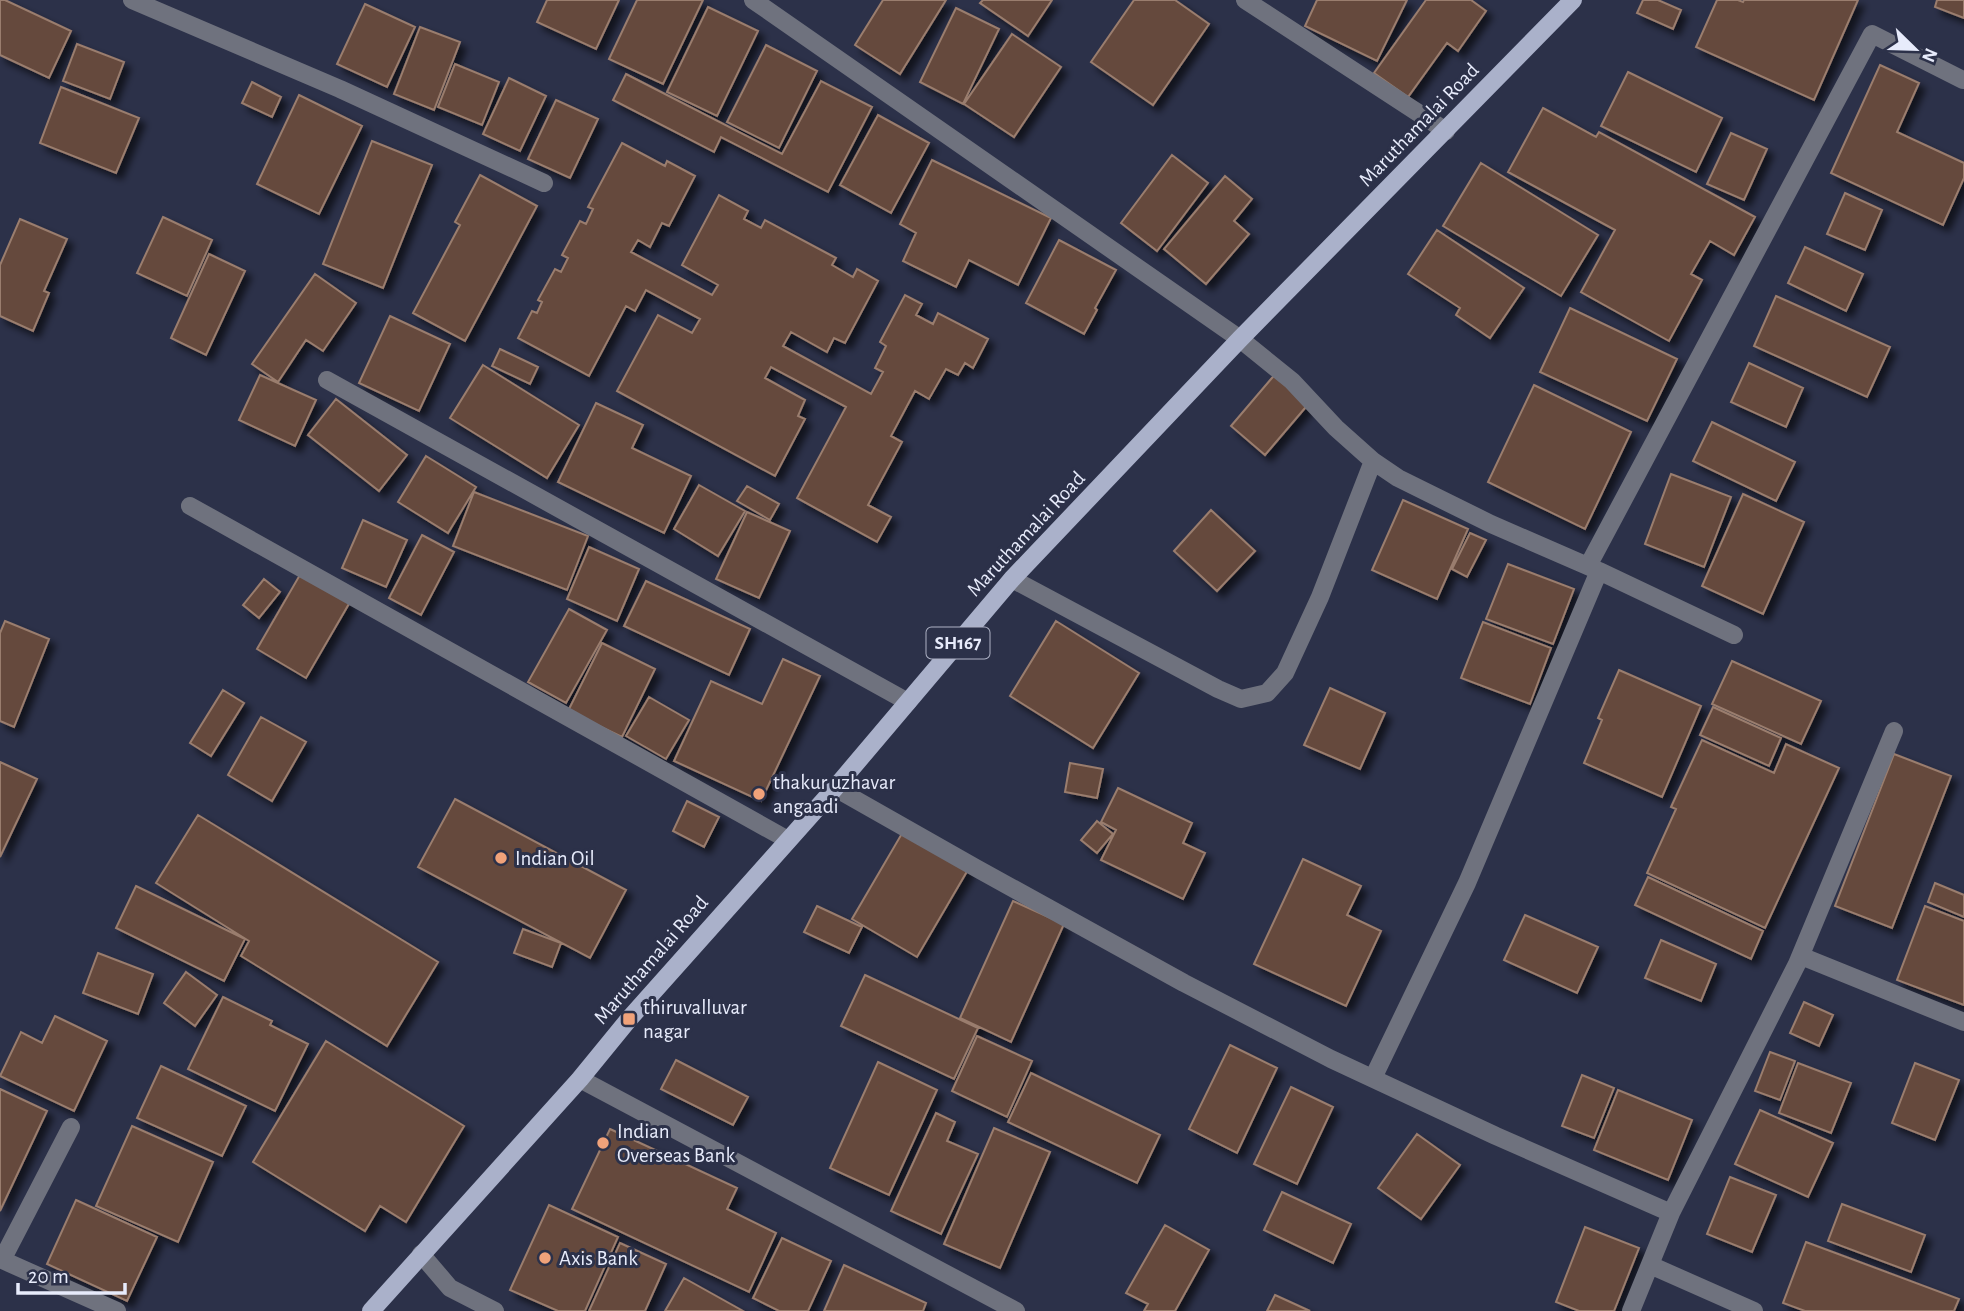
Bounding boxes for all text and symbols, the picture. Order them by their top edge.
north arrow [1880,14,1950,84]
text: N [1918,45,1941,65]
street label: Maruthamalai Road [1355,59,1483,191]
street label: Maruthamalai Road [963,467,1089,600]
road number: SH167 [926,628,990,658]
place label: thakur uzhavar angaadi [773,772,895,817]
marker: thakur uzhavar angaadi [751,786,767,802]
place label: Indian Oil [515,848,595,869]
marker: Indian Oil [493,850,509,866]
street label: Maruthamalai Road [590,892,712,1028]
place label: thiruvalluvar nagar [643,997,747,1042]
marker: thiruvalluvar nagar [621,1011,637,1027]
place label: Indian Overseas Bank [617,1121,735,1166]
marker: Indian Overseas Bank [595,1135,611,1151]
place label: Axis Bank [559,1248,638,1269]
marker: Axis Bank [537,1250,553,1266]
scale bar [18,1252,124,1296]
text: 20 m [28,1266,69,1287]

